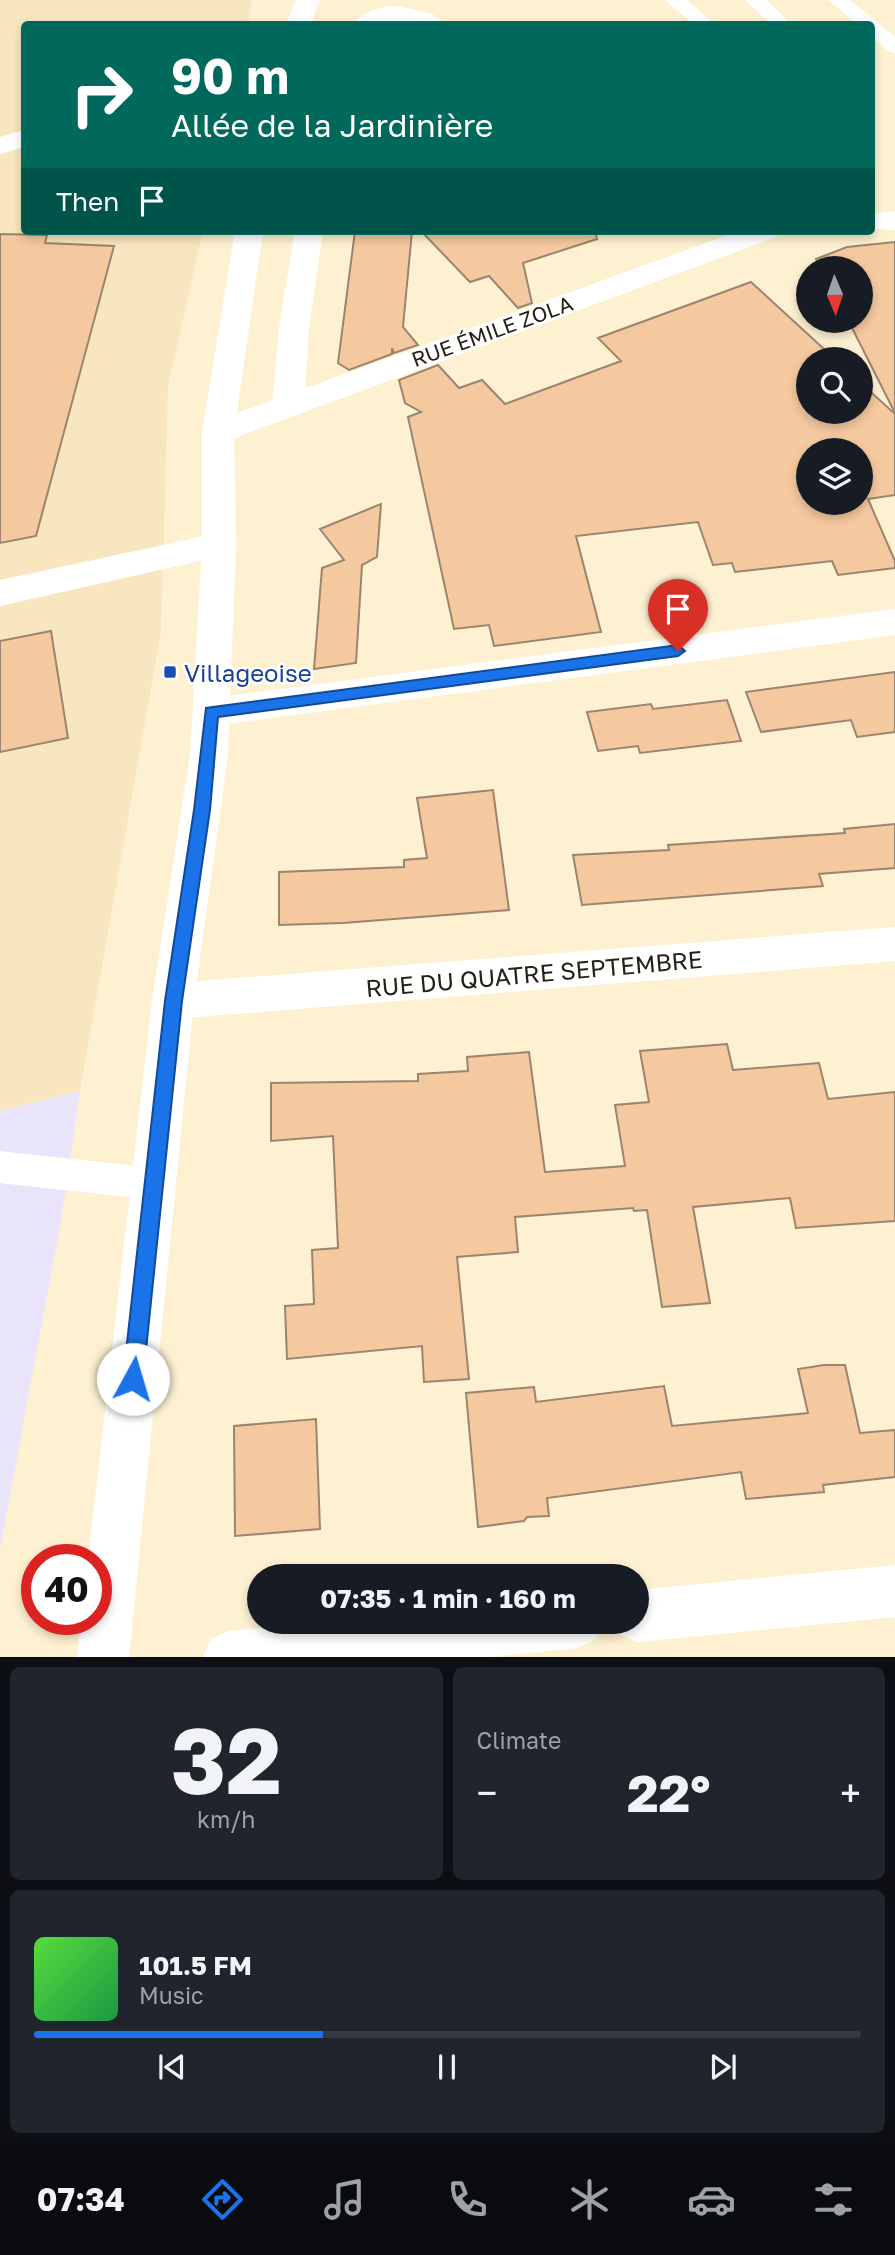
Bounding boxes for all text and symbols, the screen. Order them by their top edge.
text: 90 m [171,46,289,105]
icon: right [56,49,147,140]
text: Allée de la Jardinière [171,106,493,144]
icon: arrive [133,182,171,220]
text: Then [56,186,119,217]
north arrow [796,256,873,332]
map controls [796,256,873,515]
street label: RUE ÉMILE ZOLA [408,290,576,372]
button: search [796,347,873,424]
button: layers [796,438,873,515]
pin [648,579,708,651]
icon: arrive [659,590,697,628]
place label: Villageoise [184,658,312,687]
marker: Villageoise [162,664,178,680]
street label: RUE DU QUATRE SEPTEMBRE [364,944,704,1002]
position arrow [96,1342,170,1416]
speed limit sign: 40 [21,1544,112,1635]
text: 07:35 · 1 min · 160 m [320,1583,576,1614]
text: 32 [171,1705,282,1814]
text: Climate [477,1726,561,1754]
text: 22° [627,1761,711,1823]
text: − [477,1770,497,1815]
text: + [840,1770,861,1815]
text: km/h [197,1805,256,1833]
text: 101.5 FM [139,1950,252,1981]
text: Music [139,1981,204,2009]
icon: previous [153,2048,191,2086]
icon: pause [428,2048,466,2086]
icon: next [704,2048,742,2086]
icon: directions [198,2175,247,2224]
icon: music [320,2175,369,2224]
icon: phone [443,2175,492,2224]
icon: climate [565,2175,614,2224]
icon: car [687,2175,736,2224]
icon: filters [809,2175,858,2224]
text: 07:34 [37,2180,125,2218]

